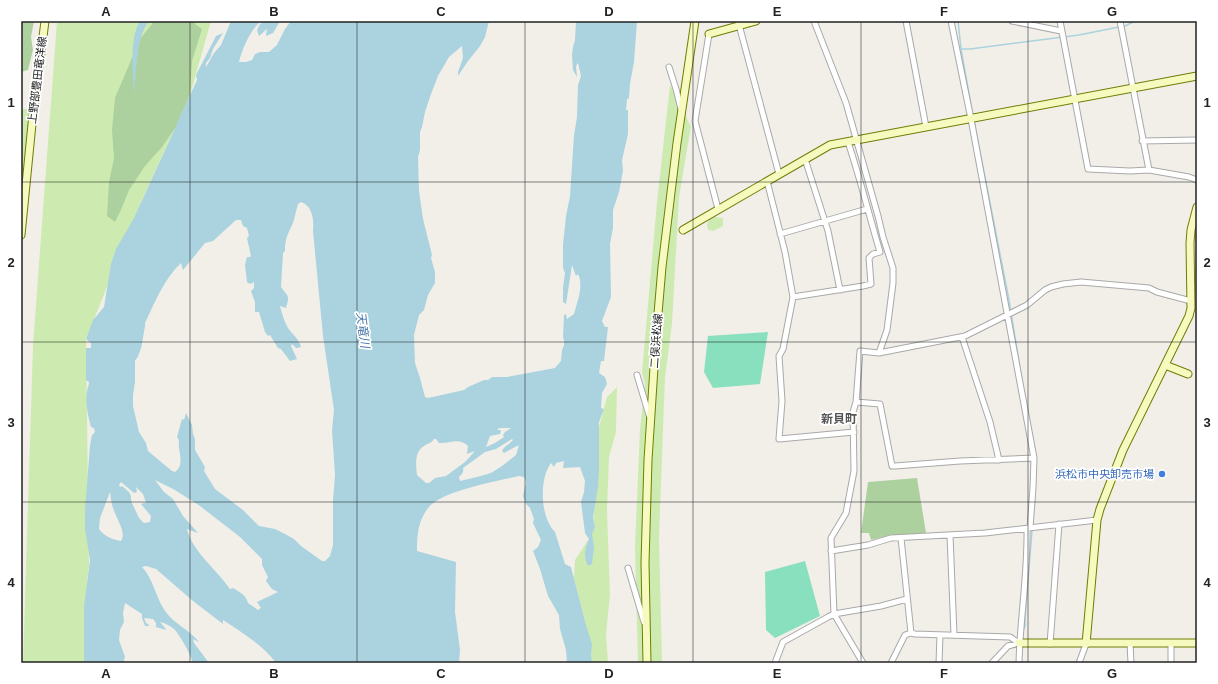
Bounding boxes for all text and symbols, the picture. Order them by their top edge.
text: A [101,4,111,19]
text: B [269,4,279,19]
text: C [436,4,446,19]
text: D [604,4,614,19]
text: E [773,4,782,19]
text: F [940,4,948,19]
text: G [1107,4,1117,19]
street label: 上野部豊田竜洋線 [26,36,48,124]
text: 1 [7,95,15,110]
text: 1 [1203,95,1211,110]
text: 2 [7,255,15,270]
text: 2 [1203,255,1211,270]
water label: 天竜川 [354,311,372,351]
street label: 二俣浜松線 [648,313,664,369]
district label: 新貝町 [821,412,857,426]
text: 3 [7,415,15,430]
text: 3 [1203,415,1211,430]
place label: 浜松市中央卸売市場 [1055,468,1154,480]
marker: 浜松市中央卸売市場 [1157,469,1167,479]
text: 4 [7,575,15,590]
text: 4 [1203,575,1211,590]
text: A [101,666,111,681]
text: B [269,666,279,681]
text: C [436,666,446,681]
text: D [604,666,614,681]
text: E [773,666,782,681]
text: F [940,666,948,681]
text: G [1107,666,1117,681]

